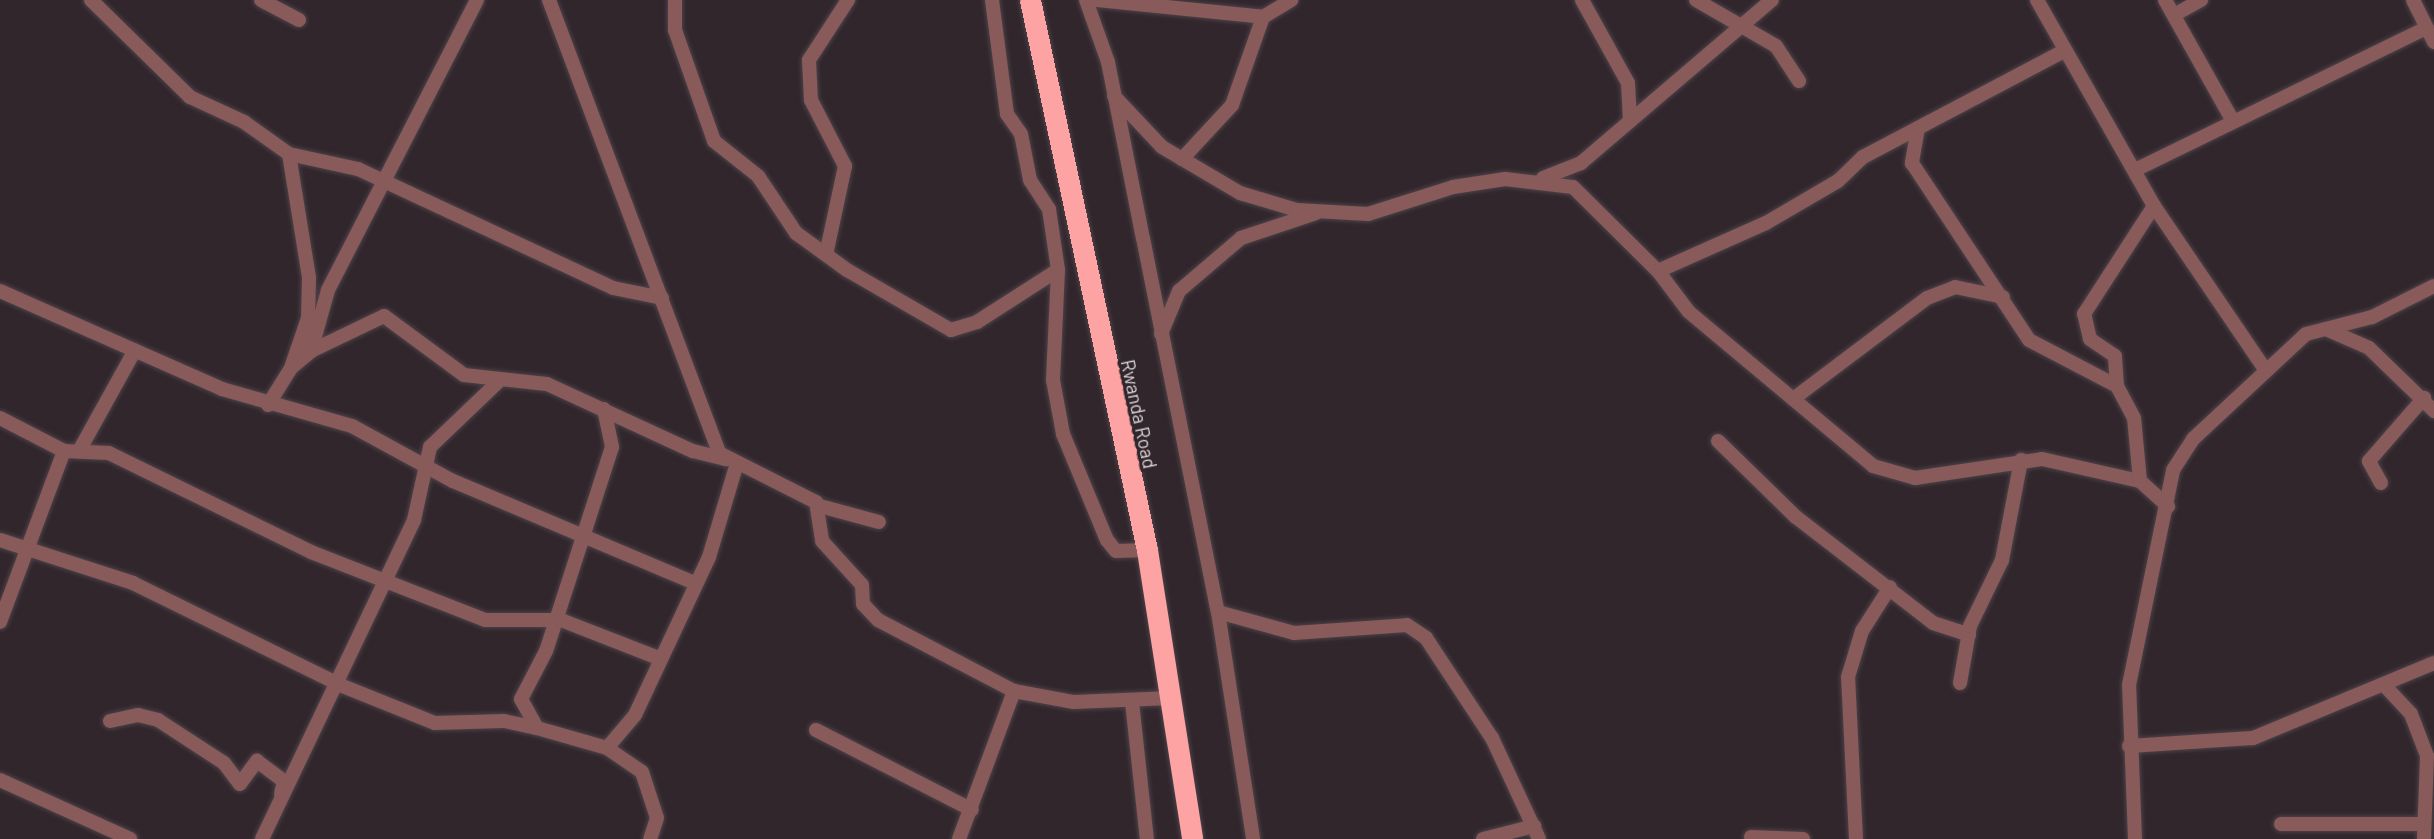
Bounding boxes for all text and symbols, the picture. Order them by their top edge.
street label: Rwanda Road [1116,357,1162,471]

